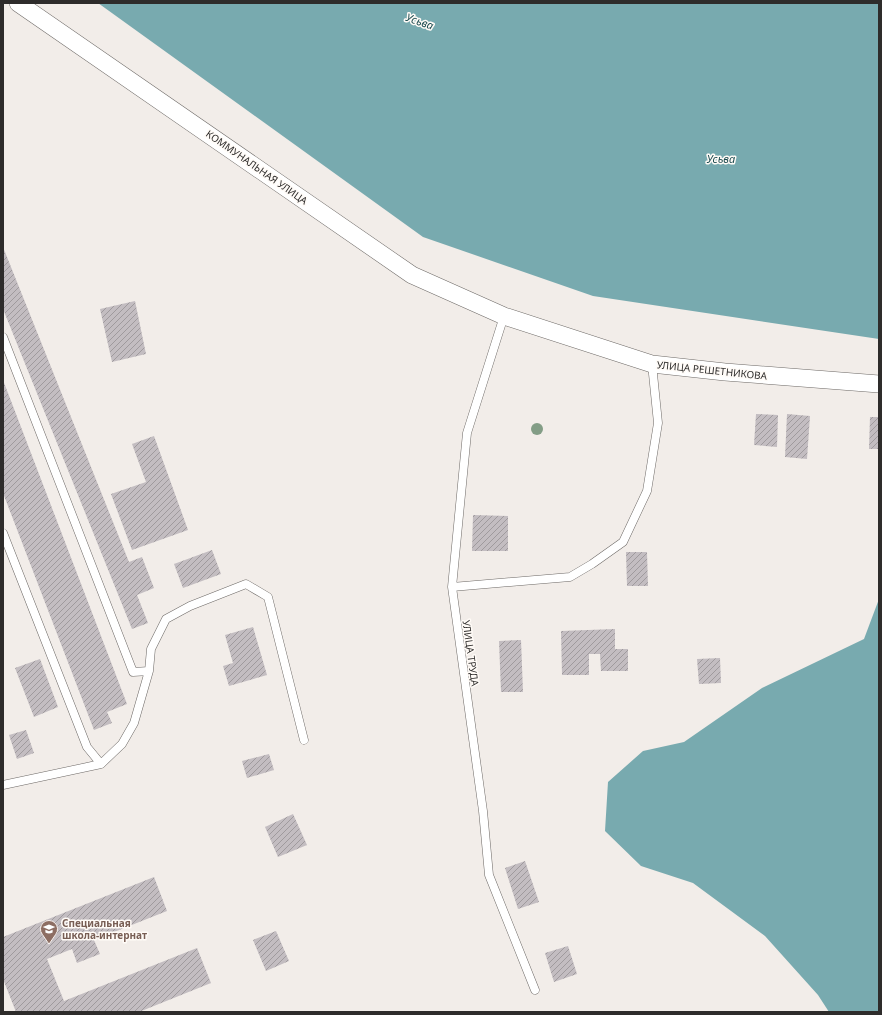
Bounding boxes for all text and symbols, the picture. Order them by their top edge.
water label: Усьва [404,9,436,33]
street label: КОММУНАЛЬНАЯ УЛИЦА [203,127,311,208]
water label: Усьва [707,151,735,166]
street label: УЛИЦА РЕШЕТНИКОВА [656,357,768,383]
street label: УЛИЦА ТРУДА [459,619,483,687]
place label: Специальная школа-интернат [62,916,147,942]
school or university icon: Специальная школа-интернат [39,919,59,944]

